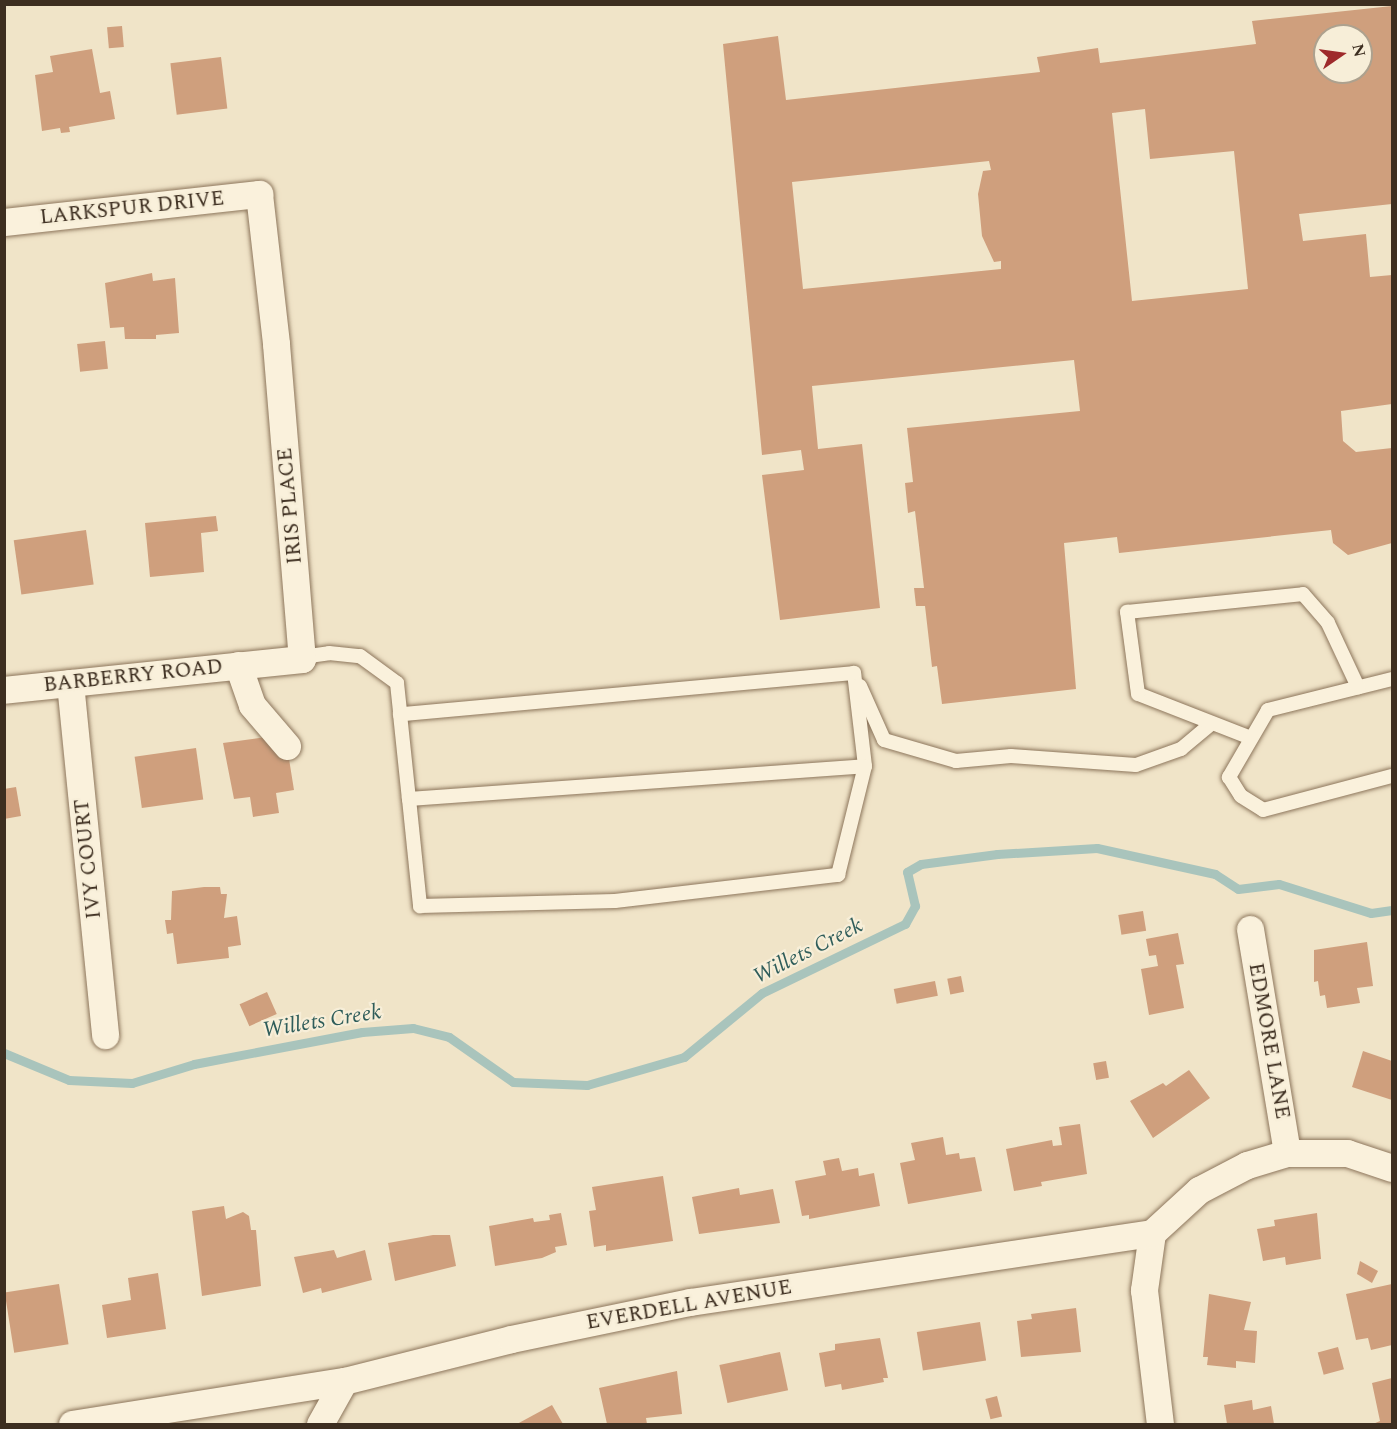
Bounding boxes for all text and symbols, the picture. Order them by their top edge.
north arrow [1313,24,1373,84]
text: N [1345,41,1372,59]
street label: LARKSPUR DRIVE [38,186,226,230]
street label: IRIS PLACE [272,447,308,565]
street label: BARBERRY ROAD [42,654,224,698]
street label: IVY COURT [69,798,107,920]
water label: Willets Creek [749,912,867,990]
street label: EDMORE LANE [1243,961,1295,1121]
water label: Willets Creek [261,999,383,1043]
street label: EVERDELL AVENUE [584,1274,794,1336]

